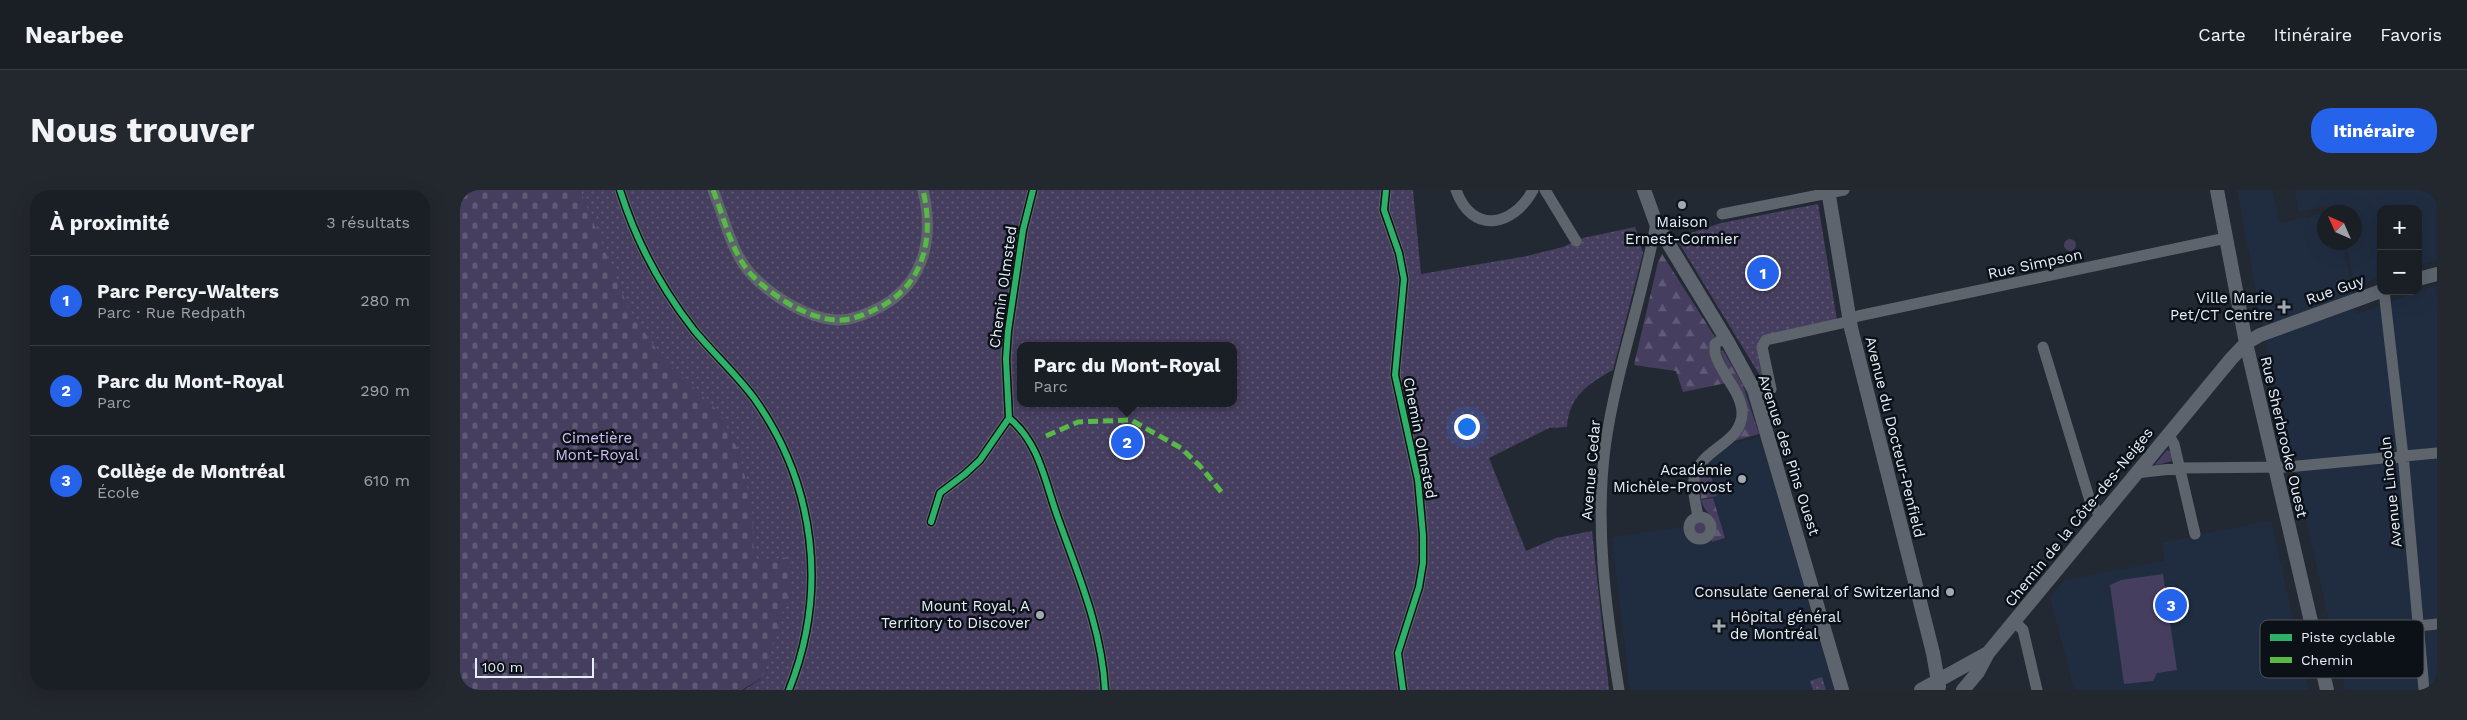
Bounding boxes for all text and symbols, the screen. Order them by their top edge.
text: Nearbee [25,21,124,49]
text: Carte [2198,24,2246,45]
text: Itinéraire [2274,24,2352,45]
text: Favoris [2380,24,2442,45]
button: Itinéraire [2311,108,2437,153]
text: Nous trouver [30,109,254,151]
marker: Maison Ernest-Cormier [1676,199,1688,211]
north arrow [2317,205,2362,250]
map controls [2377,205,2422,295]
button: + [2377,205,2422,250]
text: À proximité [50,210,170,235]
text: 3 résultats [326,213,410,232]
place label: Maison Ernest-Cormier [1625,213,1739,248]
street label: Chemin Olmsted [986,225,1020,349]
street label: Rue Simpson [1986,245,2084,283]
button: − [2377,250,2422,295]
pin: 1 [1747,254,1779,292]
street label: Rue Guy [2303,271,2367,309]
text: Parc Percy-Walters [97,280,279,303]
place label: Ville Marie Pet/CT Centre [2170,289,2273,324]
text: 1 [63,291,69,310]
text: 280 m [360,291,410,310]
marker: Ville Marie Pet/CT Centre [2277,300,2291,314]
text: Parc · Rue Redpath [97,303,246,322]
street label: Avenue du Docteur-Penfield [1861,335,1929,539]
popup [1017,342,1237,407]
text: Parc du Mont-Royal [1034,354,1220,377]
street label: Rue Sherbrooke Ouest [2257,355,2312,520]
text: Parc du Mont-Royal [97,370,284,393]
street label: Avenue des Pins Ouest [1754,372,1824,538]
street label: Chemin Olmsted [1399,376,1441,500]
text: Parc [1034,377,1068,396]
text: 2 [61,381,71,400]
text: 290 m [360,381,410,400]
text: Parc [97,393,131,412]
your location [1454,414,1480,440]
street label: Avenue Cedar [1578,419,1604,521]
pin: 2 [1111,423,1143,461]
street label: Chemin de la Côte-des-Neiges [2001,424,2157,610]
park label: Cimetière Mont-Royal [555,429,639,464]
street label: Avenue Lincoln [2376,436,2406,548]
text: Collège de Montréal [97,460,285,483]
place label: Académie Michèle-Provost [1613,461,1733,496]
text: 3 [61,471,71,490]
text: 610 m [363,471,410,490]
marker: Académie Michèle-Provost [1736,473,1748,485]
text: École [97,483,140,502]
place label: Consulate General of Switzerland [1694,583,1940,601]
marker: Consulate General of Switzerland [1944,586,1956,598]
pin: 3 [2155,586,2187,624]
place label: Mount Royal, A Territory to Discover [881,597,1030,632]
place label: Hôpital général de Montréal [1730,608,1841,643]
marker: Mount Royal, A Territory to Discover [1034,609,1046,621]
marker: Hôpital général de Montréal [1712,619,1726,633]
legend [2260,620,2424,678]
text: Piste cyclable [2301,629,2395,645]
text: Chemin [2301,652,2353,668]
scale bar [475,655,594,678]
text: 100 m [482,659,523,675]

